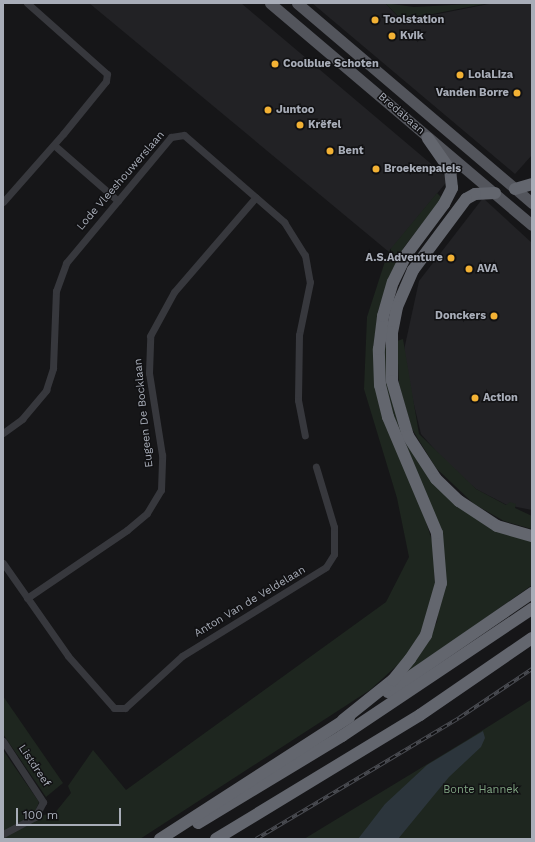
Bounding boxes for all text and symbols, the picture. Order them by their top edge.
place label: Toolstation [383,13,444,27]
marker: Toolstation [370,15,380,25]
place label: Kvik [400,29,424,43]
marker: Kvik [387,31,397,41]
place label: Coolblue Schoten [283,57,379,71]
marker: Coolblue Schoten [270,59,280,69]
place label: LolaLiza [468,68,513,82]
marker: LolaLiza [455,70,465,80]
place label: Vanden Borre [436,86,509,100]
marker: Vanden Borre [512,88,522,98]
street label: Bredabaan [375,90,427,138]
place label: Juntoo [276,103,314,117]
marker: Juntoo [263,105,273,115]
place label: Krëfel [308,118,341,132]
marker: Krëfel [295,120,305,130]
street label: Lode Vleeshouwerslaan [74,129,168,233]
place label: Bent [338,144,363,158]
marker: Bent [325,146,335,156]
place label: Broekenpaleis [384,162,461,176]
marker: Broekenpaleis [371,164,381,174]
place label: A.S.Adventure [365,251,443,265]
marker: A.S.Adventure [446,253,456,263]
place label: AVA [477,262,498,276]
marker: AVA [464,264,474,274]
place label: Donckers [435,309,486,323]
marker: Donckers [489,311,499,321]
street label: Eugeen De Bocklaan [132,358,156,468]
place label: Action [483,391,518,405]
marker: Action [470,393,480,403]
street label: Anton Van de Veldelaan [192,563,308,641]
street label: Listdreef [15,742,53,790]
park label: Bonte Hannek [443,783,519,797]
scale bar [18,800,123,826]
text: 100 m [23,808,58,822]

